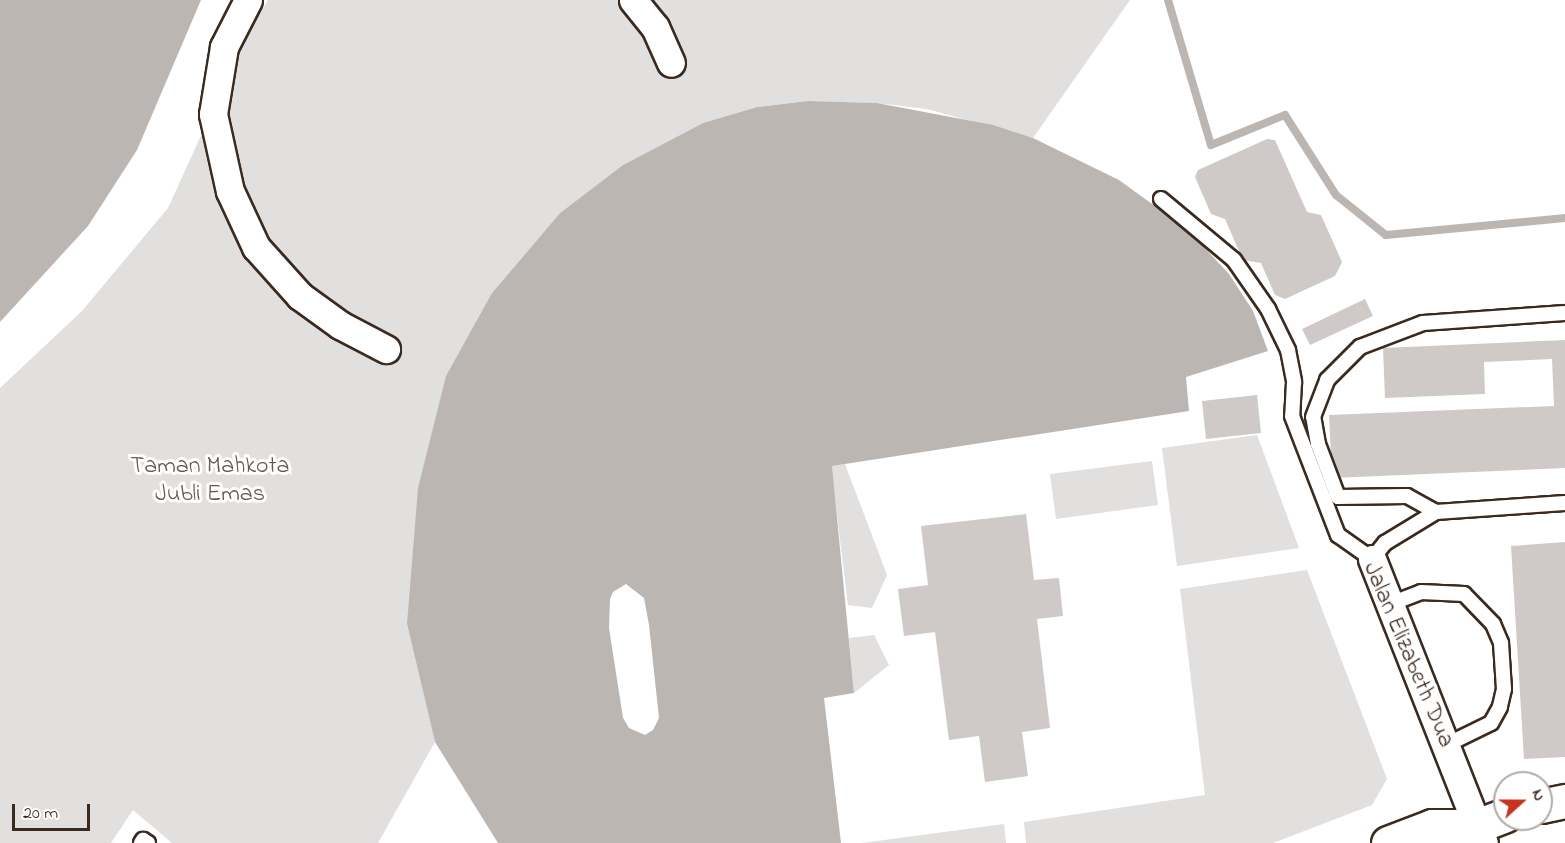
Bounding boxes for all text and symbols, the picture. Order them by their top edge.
park label: Taman Mahkota Jubli Emas [130,453,290,509]
street label: Jalan Elizabeth Dua [1356,558,1460,752]
north arrow [1493,771,1553,831]
text: N [1525,786,1551,805]
scale bar [15,792,93,830]
text: 20 m [23,801,58,827]

